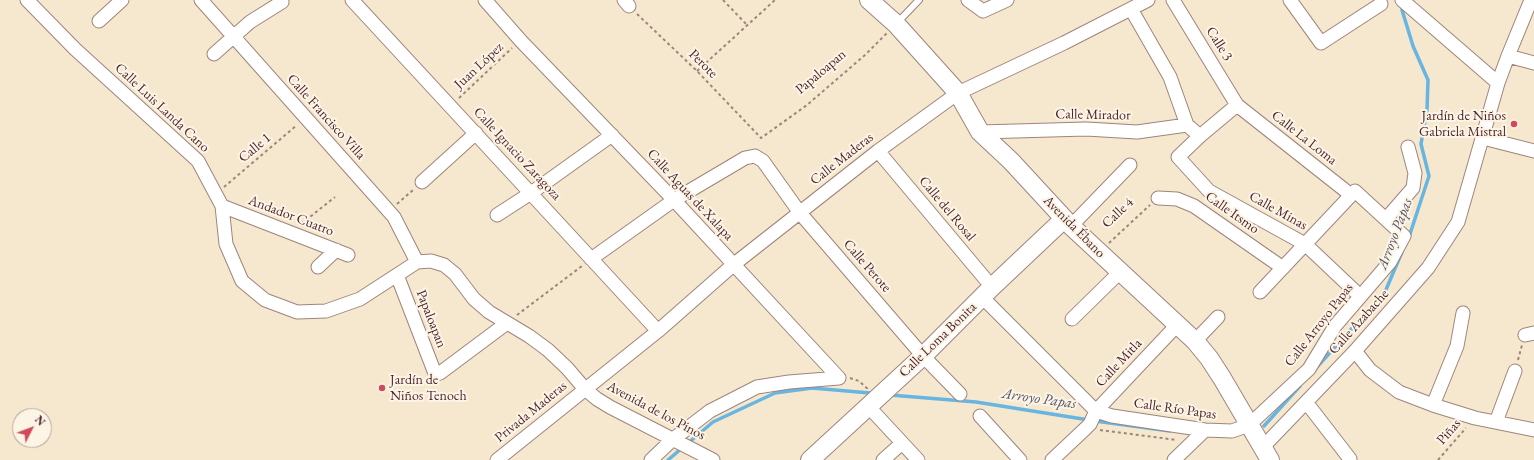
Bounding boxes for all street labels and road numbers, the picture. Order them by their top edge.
street label: Calle 3 [1202,24,1236,64]
street label: Juan López [451,39,507,93]
street label: Perote [685,46,721,82]
street label: Papaloapan [792,46,850,98]
street label: Calle Luis Landa Cano [111,60,213,156]
street label: Calle Francisco Villa [283,71,369,163]
street label: Calle Ignacio Zaragoza [470,104,564,204]
street label: Calle Mirador [1055,106,1131,124]
street label: Calle La Loma [1268,107,1340,169]
street label: Calle Maderas [807,129,877,189]
street label: Calle 1 [235,130,275,166]
street label: Calle Aguas de Xalapa [643,146,737,244]
street label: Calle del Rosal [915,173,979,245]
street label: Calle Itsmo [1202,188,1262,238]
street label: Calle Minas [1246,188,1310,234]
street label: Andador Cuatro [246,192,336,240]
street label: Avenida Ébano [1039,192,1109,262]
street label: Calle 4 [1099,194,1137,232]
street label: Calle Perote [840,236,894,296]
street label: Calle Arroyo Papas [1281,280,1357,370]
street label: Calle Azabache [1325,286,1393,358]
street label: Papaloapan [412,288,450,350]
street label: Calle Loma Bonita [896,299,980,381]
street label: Calle Mitla [1092,335,1146,391]
street label: Privada Maderas [491,378,571,446]
street label: Avenida de los Pinos [604,378,708,444]
street label: Calle Río Papas [1133,395,1217,423]
street label: Piñas [1433,416,1465,448]

